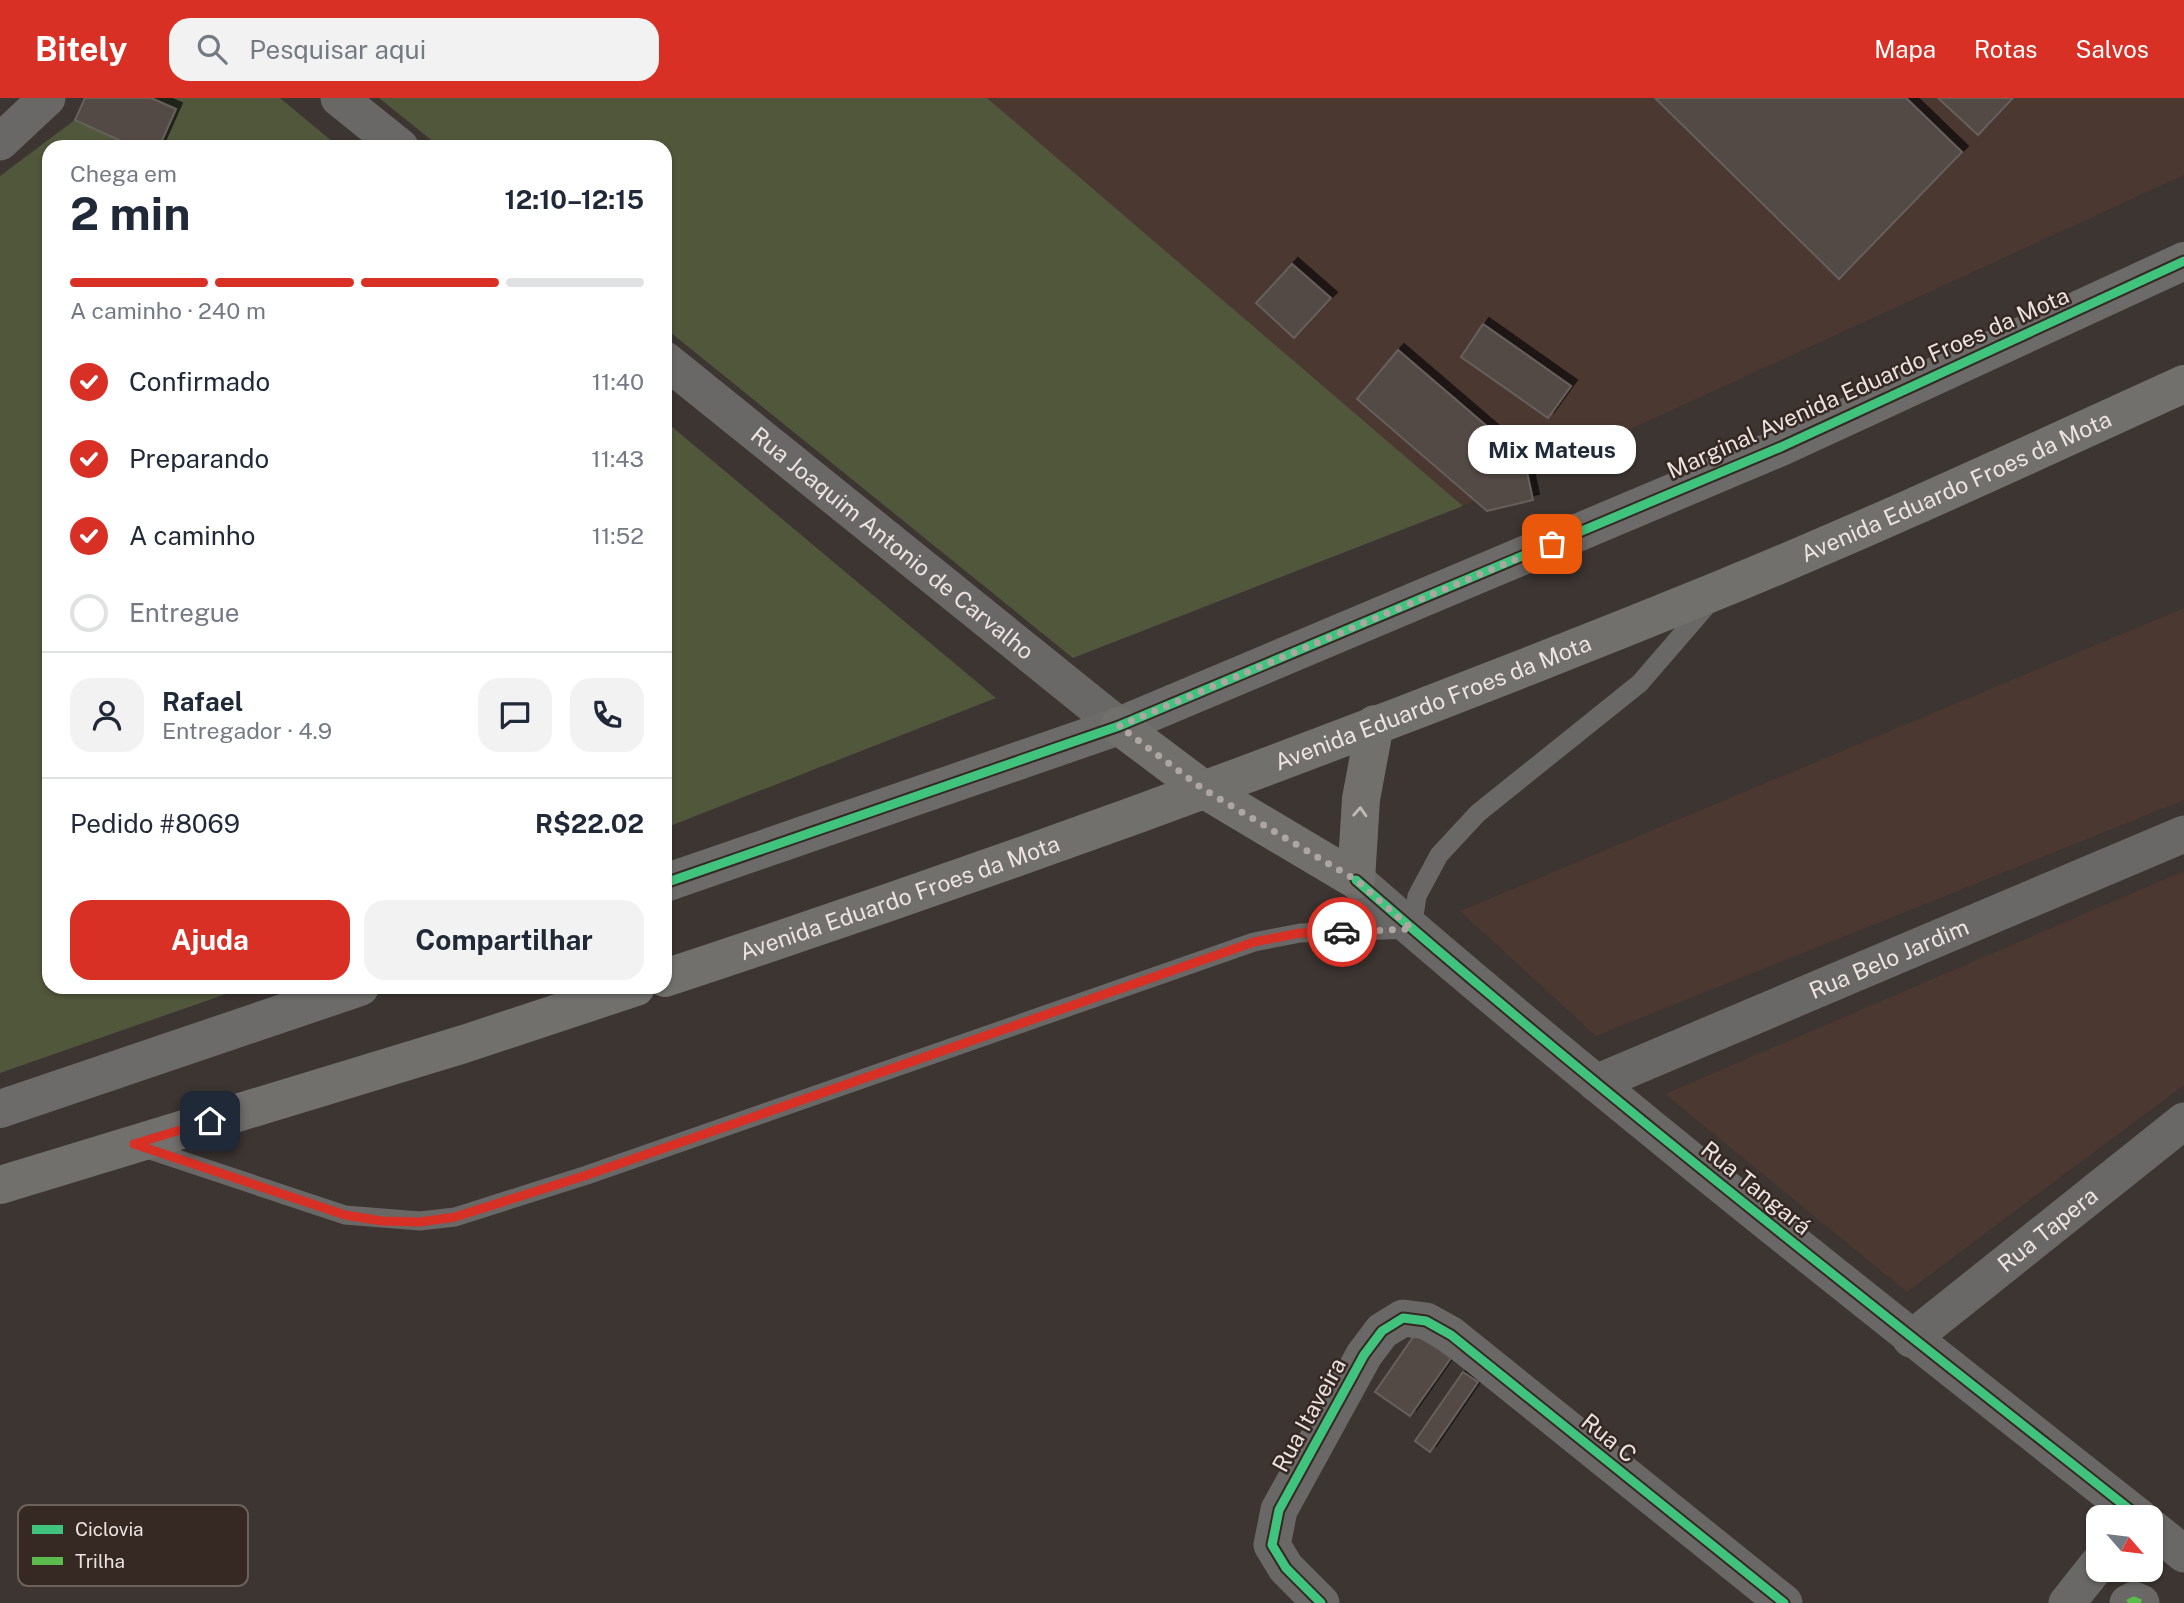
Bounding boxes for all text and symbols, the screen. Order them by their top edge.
search box [169,18,659,81]
text: Bitely [35,30,127,68]
icon: search [193,30,231,68]
text: Pesquisar aqui [249,34,426,65]
text: Mapa [1874,35,1936,63]
text: Rotas [1974,35,2037,63]
text: Salvos [2075,35,2149,63]
text: Chega em [70,160,177,187]
text: 12:10–12:15 [505,184,644,215]
text: 2 min [70,186,190,240]
street label: Marginal Avenida Eduardo Froes da Mota [1662,281,2074,485]
text: A caminho · 240 m [70,297,266,324]
icon: check [70,363,108,401]
text: Confirmado [129,366,270,397]
text: 11:40 [592,368,644,395]
street label: Avenida Eduardo Froes da Mota [1797,405,2117,567]
street label: Rua Joaquim Antonio de Carvalho [746,421,1039,665]
callout: Mix Mateus [1468,425,1636,474]
text: Mix Mateus [1488,436,1616,463]
icon: check [70,440,108,478]
text: Preparando [129,443,269,474]
text: 11:43 [591,445,644,472]
pin [1522,514,1582,574]
icon: check [70,517,108,555]
text: A caminho [129,520,256,551]
text: 11:52 [592,522,644,549]
icon: bag [1533,525,1571,563]
text: Entregue [129,597,240,628]
street label: Avenida Eduardo Froes da Mota [1271,629,1595,775]
button: person [70,678,144,752]
button: chat [478,678,552,752]
button: phone [570,678,644,752]
text: Rafael [162,686,243,717]
text: Entregador · 4.9 [162,717,332,744]
one-way arrow [1353,806,1368,817]
text: Pedido #8069 [70,808,240,839]
text: R$22.02 [535,808,644,839]
street label: Avenida Eduardo Froes da Mota [736,829,1063,965]
courier [1307,897,1377,967]
button: Ajuda [70,900,350,980]
button: Compartilhar [364,900,644,980]
icon: car [1323,913,1361,951]
street label: Rua Belo Jardim [1805,913,1972,1004]
pin [180,1091,240,1151]
icon: home [191,1102,229,1140]
street label: Rua Tangará [1696,1135,1817,1240]
street label: Rua Tapera [1992,1181,2103,1277]
street label: Rua Itaveira [1266,1353,1351,1476]
street label: Rua C [1576,1407,1642,1468]
legend [18,1505,248,1586]
north arrow [2086,1505,2163,1582]
map controls [2086,1505,2163,1582]
text: Ciclovia [75,1518,144,1540]
text: Trilha [75,1550,125,1572]

